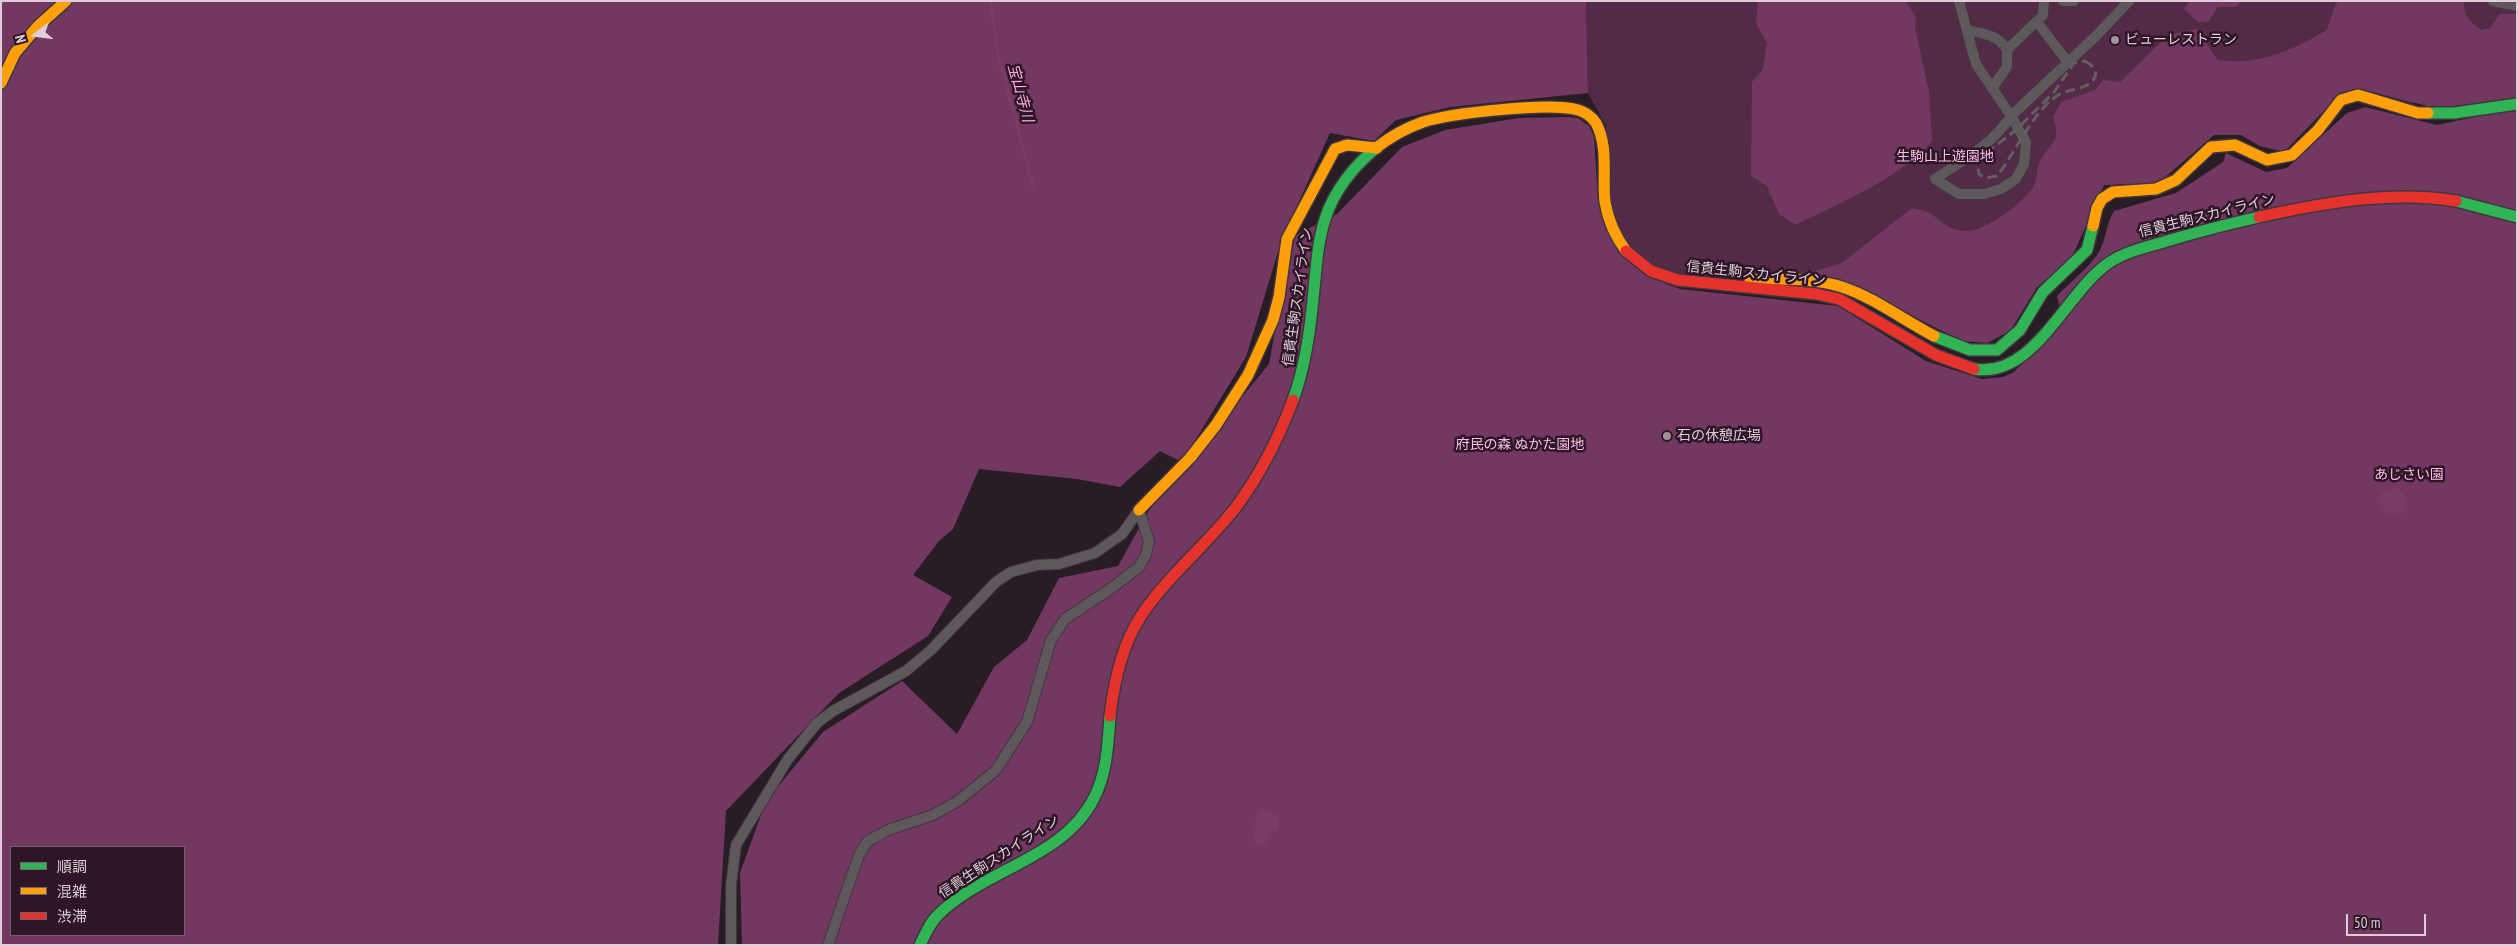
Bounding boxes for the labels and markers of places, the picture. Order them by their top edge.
place label: ビューレストラン [2125,32,2237,48]
marker: ビューレストラン [2109,34,2121,46]
place label: 石の休憩広場 [1677,428,1761,444]
marker: 石の休憩広場 [1661,430,1673,442]

